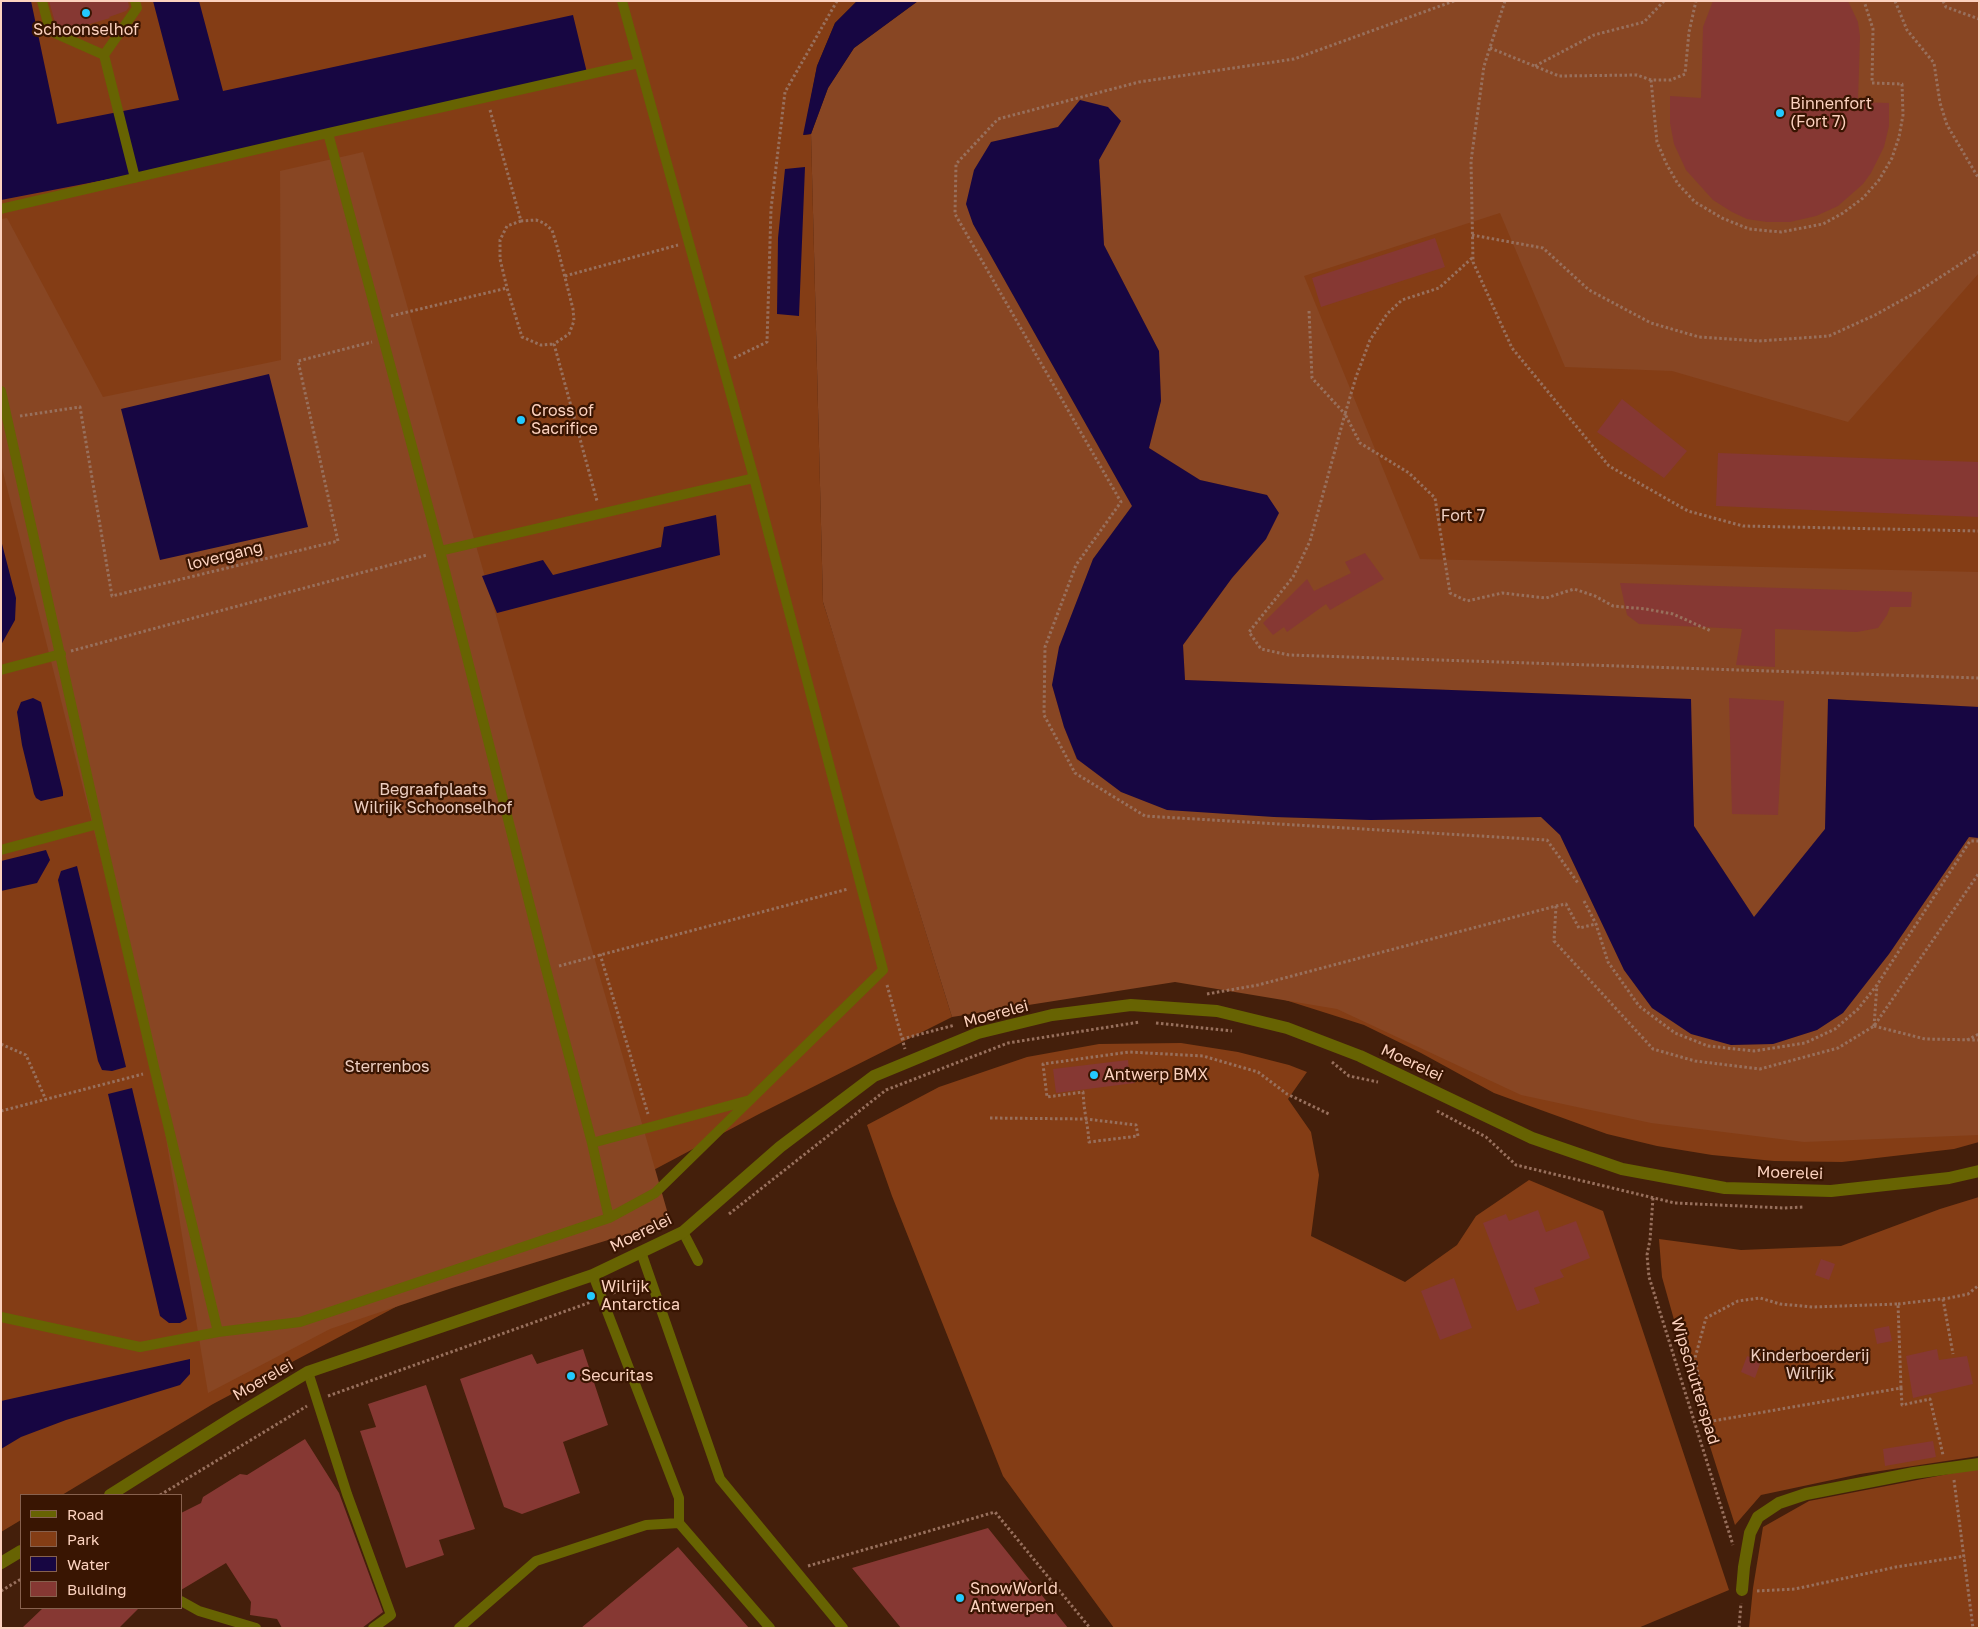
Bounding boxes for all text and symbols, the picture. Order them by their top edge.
marker: Schoonselhof [80,7,92,19]
place label: Schoonselhof [33,20,139,40]
place label: Binnenfort (Fort 7) [1790,94,1872,132]
marker: Binnenfort (Fort 7) [1774,107,1786,119]
place label: Cross of Sacrifice [531,401,598,439]
marker: Cross of Sacrifice [515,414,527,426]
park label: Fort 7 [1441,506,1485,526]
street label: lovergang [185,537,265,575]
park label: Begraafplaats Wilrijk Schoonselhof [354,780,512,818]
street label: Moerelei [961,996,1031,1032]
street label: Moerelei [1378,1040,1446,1086]
park label: Sterrenbos [345,1057,429,1077]
place label: Antwerp BMX [1104,1065,1208,1085]
marker: Antwerp BMX [1088,1069,1100,1081]
street label: Moerelei [1756,1162,1824,1184]
street label: Moerelei [607,1210,675,1256]
place label: Wilrijk Antarctica [601,1277,680,1315]
marker: Wilrijk Antarctica [585,1290,597,1302]
street label: Wipschutterspad [1667,1315,1723,1447]
park label: Kinderboerderij Wilrijk [1750,1346,1870,1384]
street label: Moerelei [229,1355,297,1405]
place label: Securitas [581,1366,653,1386]
marker: Securitas [565,1370,577,1382]
legend [20,1494,182,1609]
text: Road [67,1505,104,1523]
text: Park [67,1530,99,1548]
text: Water [67,1555,110,1573]
place label: SnowWorld Antwerpen [970,1579,1058,1617]
text: Building [67,1580,127,1598]
marker: SnowWorld Antwerpen [954,1592,966,1604]

